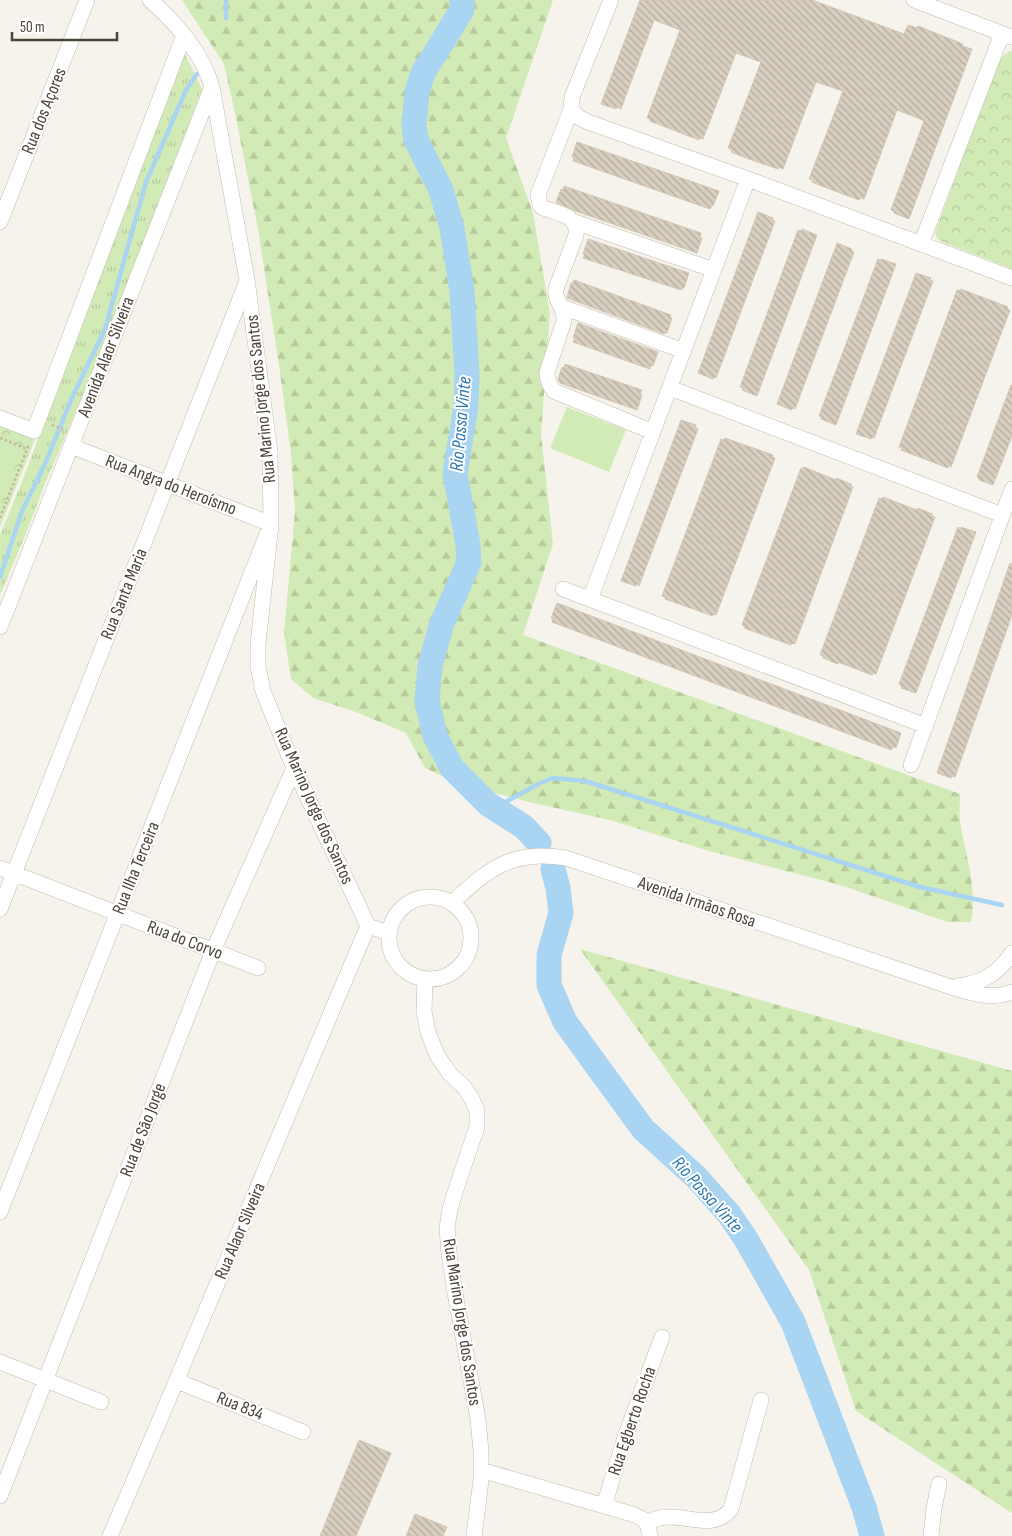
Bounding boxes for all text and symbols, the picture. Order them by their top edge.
scale bar [12,10,118,42]
text: 50 m [20,18,45,37]
street label: Rua dos Açores [17,65,71,157]
street label: Avenida Alaor Silveira [73,294,139,421]
street label: Rua Marino Jorge dos Santos [242,314,280,484]
water label: Rio Passa Vinte [445,375,477,472]
street label: Rua Angra do Heroísmo [103,450,239,520]
street label: Rua Santa Maria [96,545,152,643]
street label: Rua Marino Jorge dos Santos [270,725,358,887]
street label: Rua Ilha Terceira [108,819,164,917]
street label: Avenida Irmãos Rosa [635,872,759,932]
street label: Rua do Corvo [144,916,226,964]
street label: Rua de São Jorge [116,1080,170,1180]
water label: Rio Passa Vinte [667,1152,748,1238]
street label: Rua Alaor Silveira [210,1179,270,1282]
street label: Rua Marino Jorge dos Santos [438,1237,486,1407]
street label: Rua Egberto Rocha [604,1364,660,1478]
street label: Rua 834 [214,1387,267,1425]

